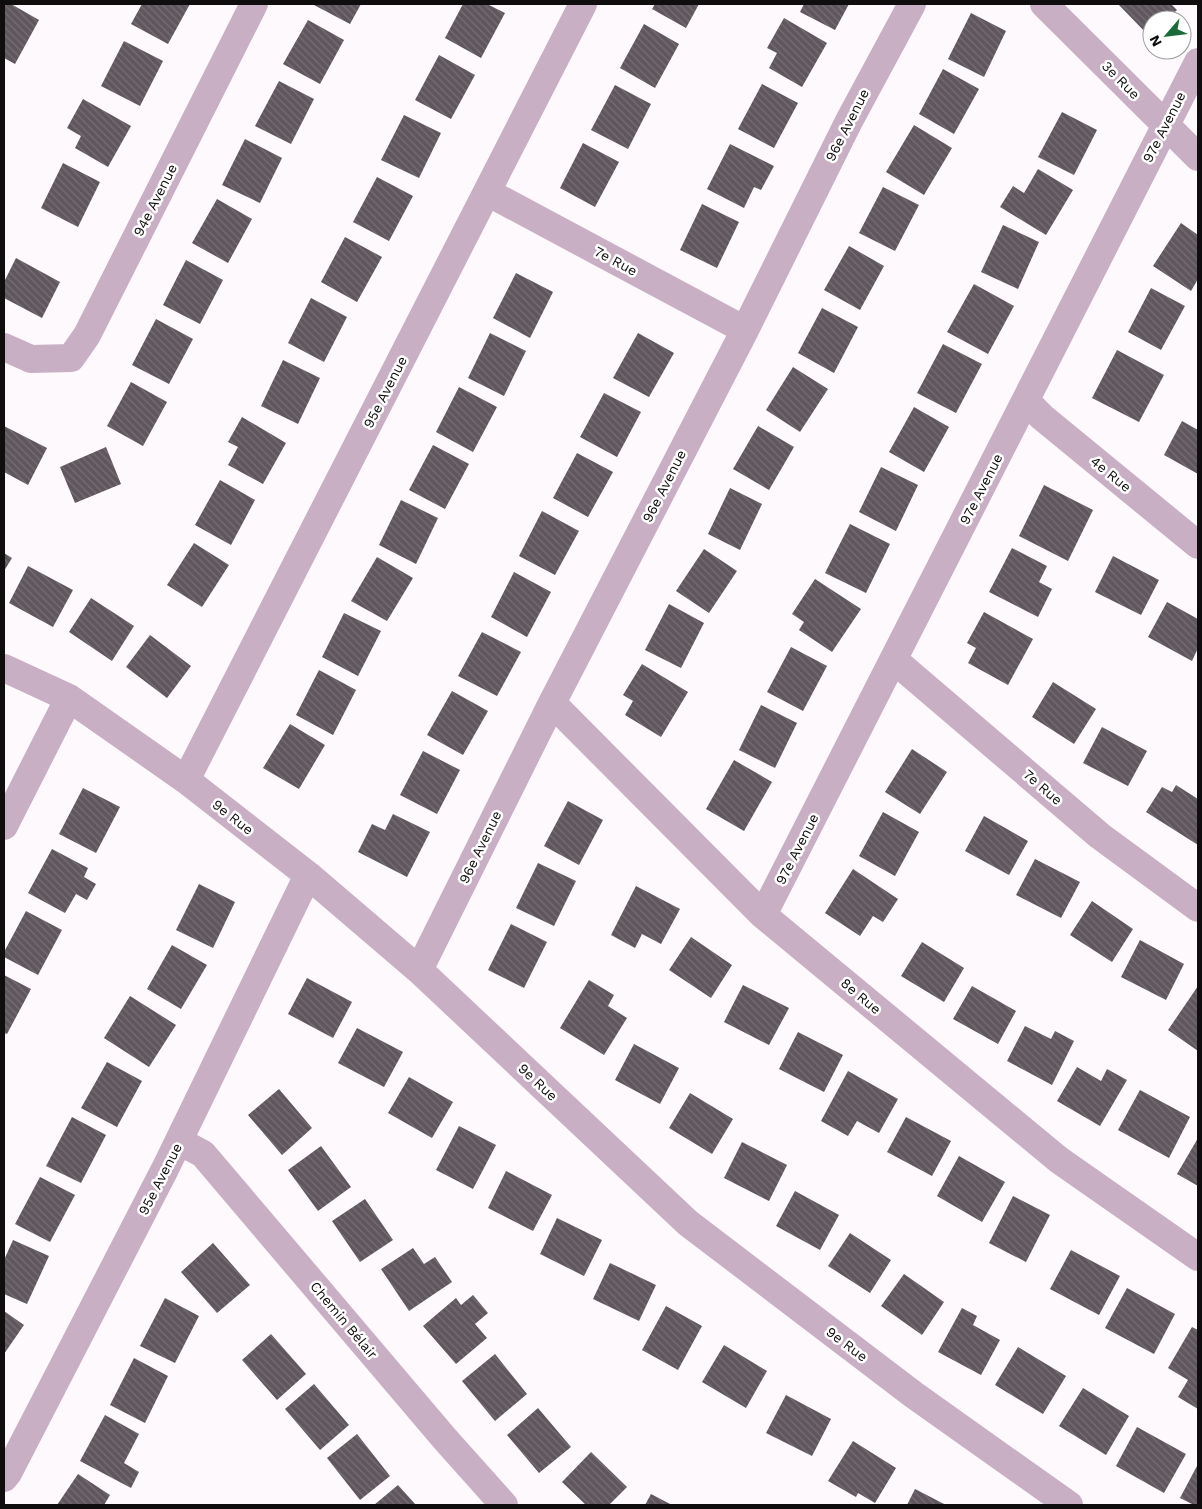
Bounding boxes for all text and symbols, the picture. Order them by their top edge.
north arrow [1142,10,1192,60]
text: N [1146,33,1165,49]
street label: 3e Rue [1099,58,1143,102]
street label: 96e Avenue [822,86,872,164]
street label: 97e Avenue [1139,89,1189,165]
street label: 94e Avenue [130,161,180,239]
street label: 7e Rue [592,243,640,279]
street label: 95e Avenue [360,353,410,431]
street label: 96e Avenue [639,447,689,525]
street label: 97e Avenue [956,451,1006,527]
street label: 4e Rue [1088,453,1134,495]
street label: 7e Rue [1020,766,1066,808]
street label: 9e Rue [209,796,257,838]
street label: 96e Avenue [456,808,504,886]
street label: 97e Avenue [772,811,822,887]
street label: 8e Rue [838,975,884,1017]
street label: 9e Rue [515,1060,561,1104]
street label: 95e Avenue [135,1140,185,1218]
street label: Chemin Bélair [307,1278,381,1362]
street label: 9e Rue [823,1323,871,1365]

